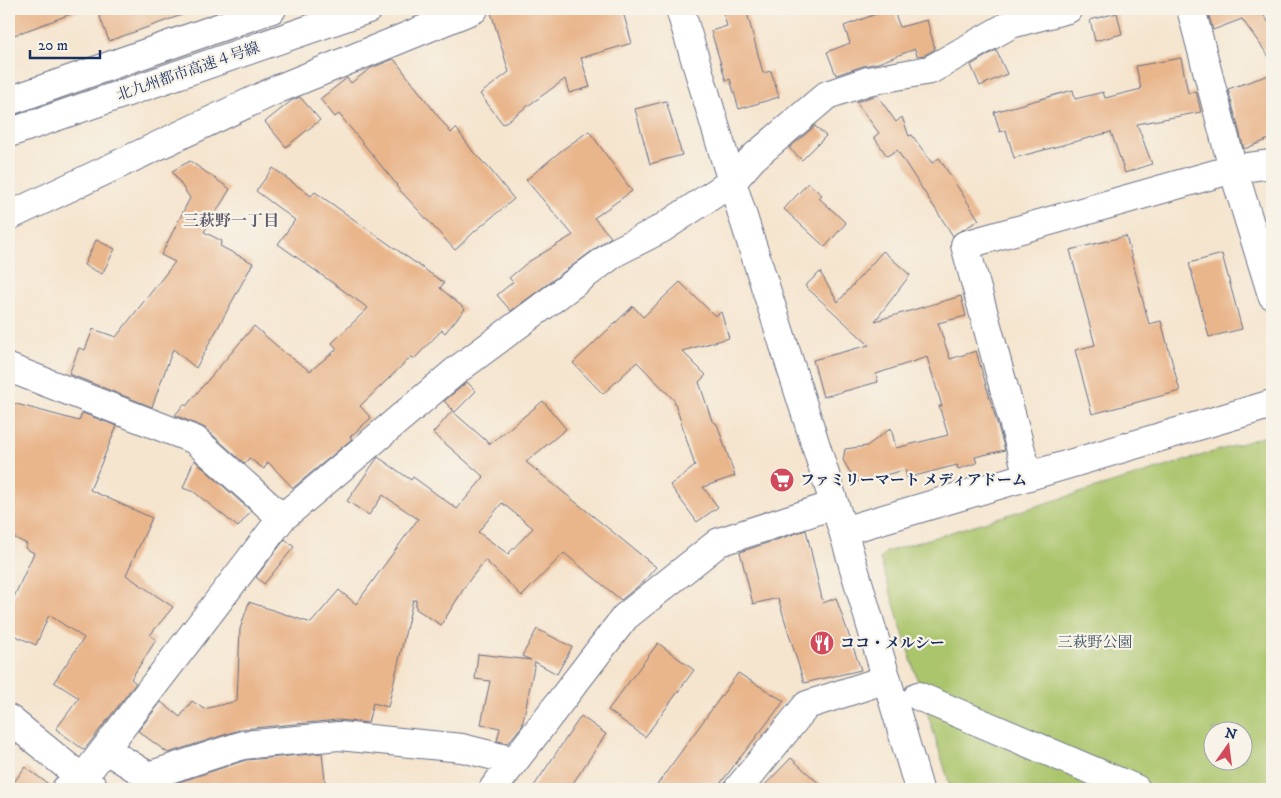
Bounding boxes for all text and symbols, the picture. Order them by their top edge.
scale bar [30,28,100,60]
text: 20 m [38,36,68,55]
street label: 北九州都市高速４号線 [114,38,262,105]
district label: 三萩野一丁目 [183,211,279,231]
supermarket icon: ファミリーマート メディアドーム [769,467,795,493]
place label: ファミリーマート メディアドーム [800,471,1027,490]
restaurant icon: ココ・メルシー [809,630,835,656]
park label: 三萩野公園 [1057,633,1133,652]
place label: ココ・メルシー [840,634,945,653]
north arrow [1204,720,1254,770]
text: N [1223,724,1239,745]

